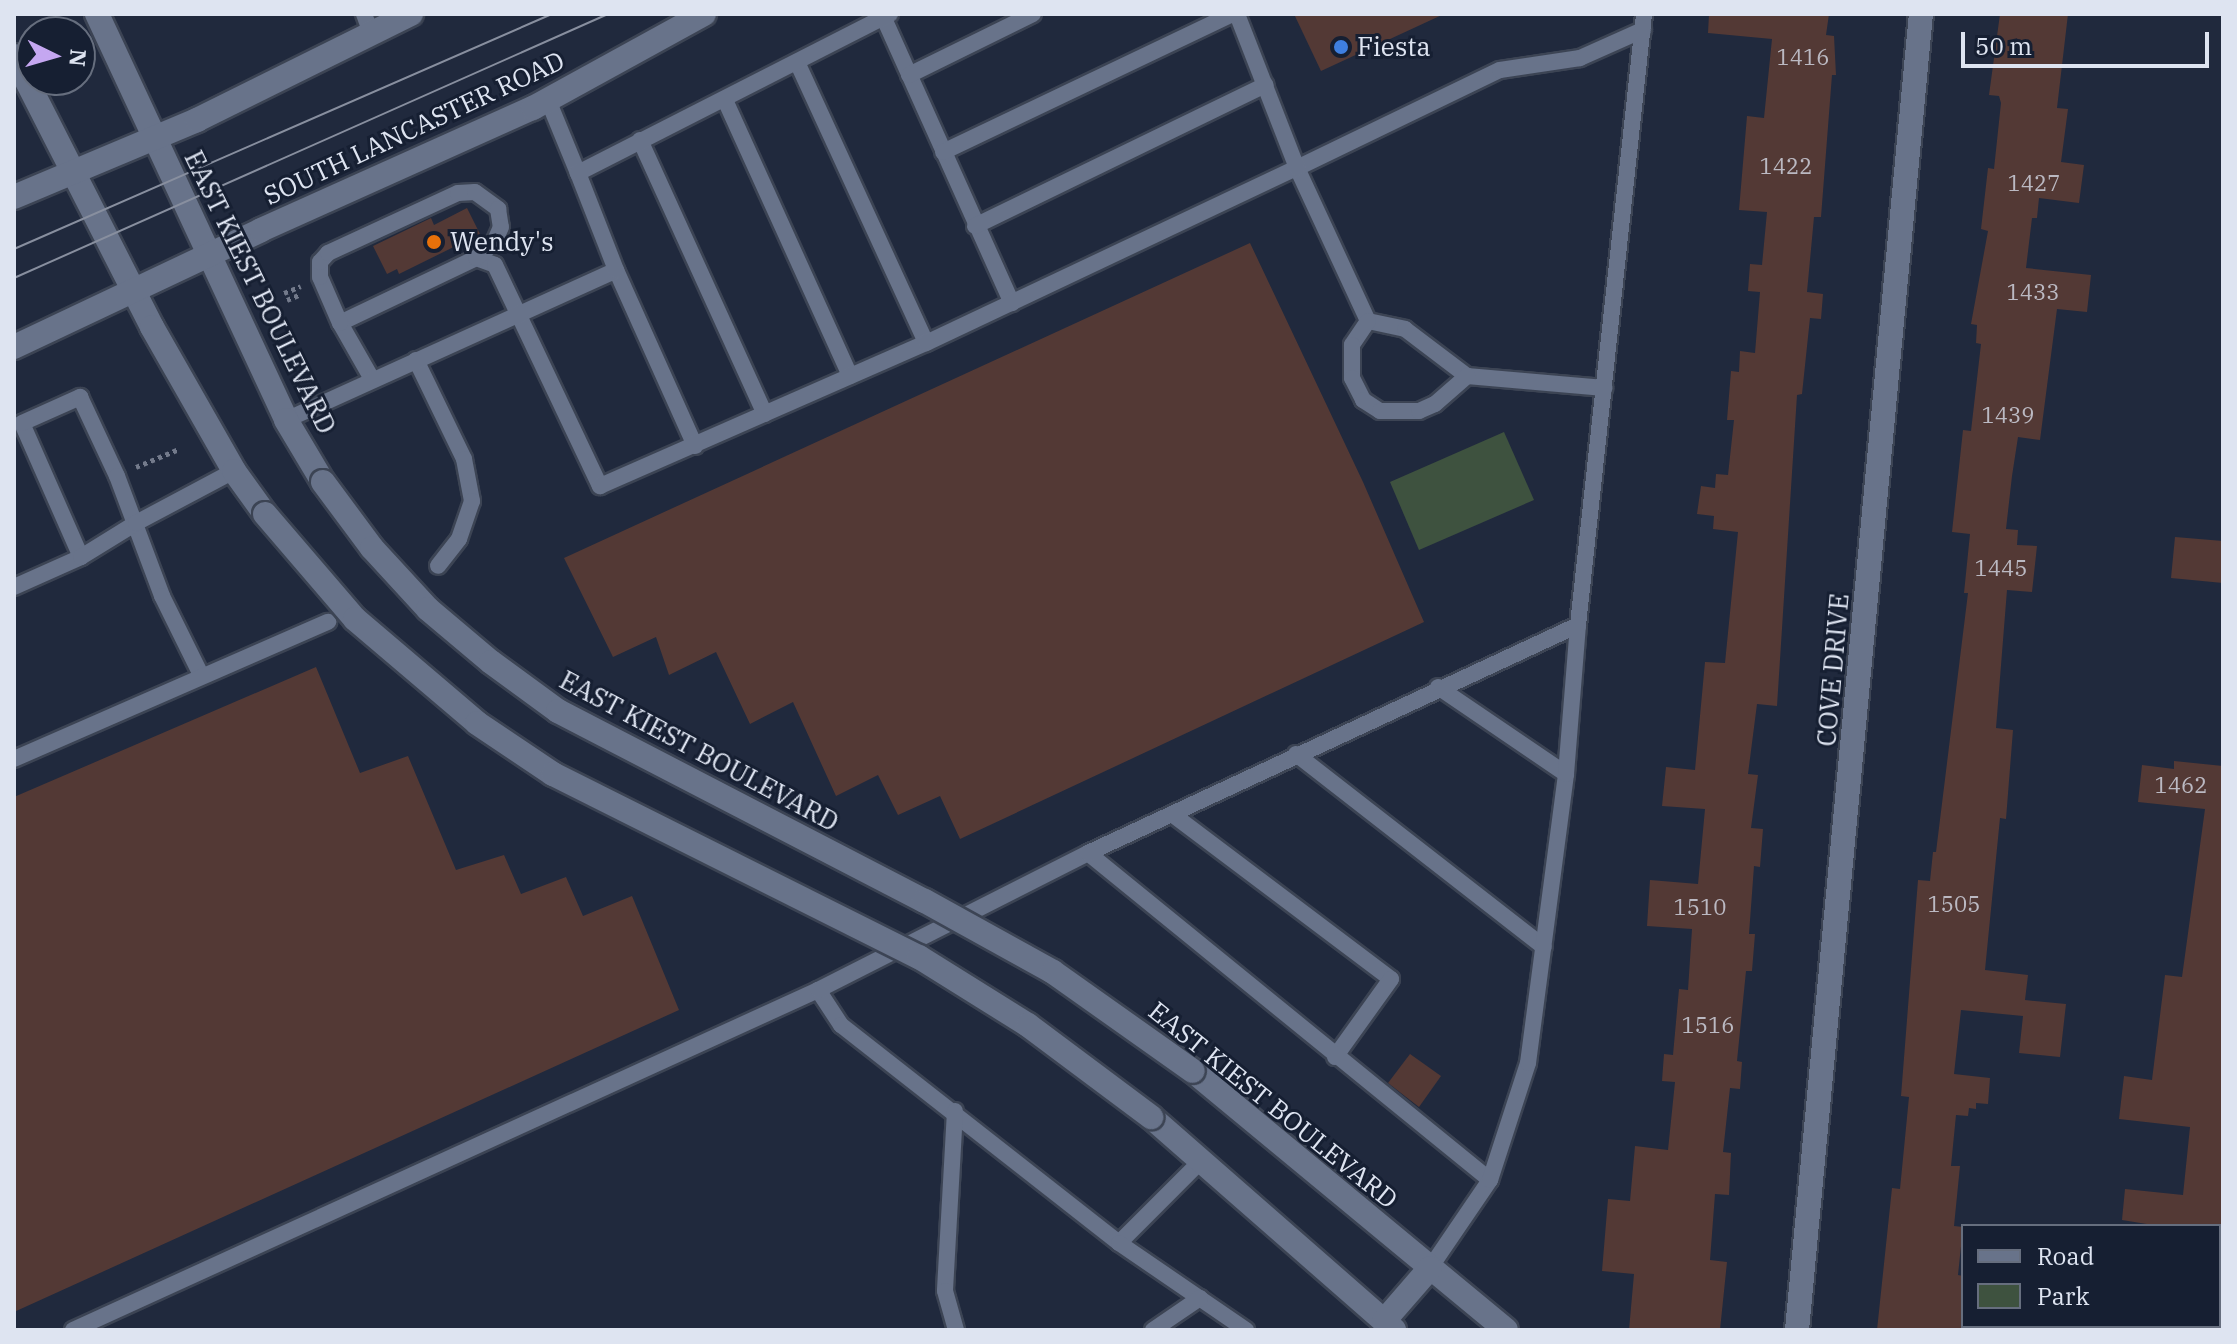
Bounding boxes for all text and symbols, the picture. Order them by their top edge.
north arrow [16,16,96,96]
scale bar [1965,16,2213,66]
text: 50 m [1975,30,2032,62]
place label: Fiesta [1357,31,1431,63]
marker: Fiesta [1332,38,1350,56]
house number: 1416 [1777,44,1829,70]
street label: SOUTH LANCASTER ROAD [259,45,569,211]
text: N [63,48,94,68]
street label: EAST KIEST BOULEVARD [178,145,342,439]
house number: 1422 [1760,153,1812,179]
house number: 1427 [2008,170,2060,196]
place label: Wendy's [450,226,554,258]
marker: Wendy's [425,233,443,251]
house number: 1433 [2007,279,2059,305]
house number: 1439 [1982,402,2034,428]
house number: 1445 [1975,555,2027,581]
street label: COVE DRIVE [1811,592,1855,748]
street label: EAST KIEST BOULEVARD [554,664,844,838]
house number: 1462 [2155,772,2207,798]
house number: 1505 [1928,891,1980,917]
house number: 1510 [1674,894,1726,920]
street label: EAST KIEST BOULEVARD [1142,995,1404,1215]
house number: 1516 [1682,1012,1734,1038]
legend [1961,1224,2221,1328]
text: Road [2037,1240,2094,1272]
text: Park [2037,1280,2089,1312]

